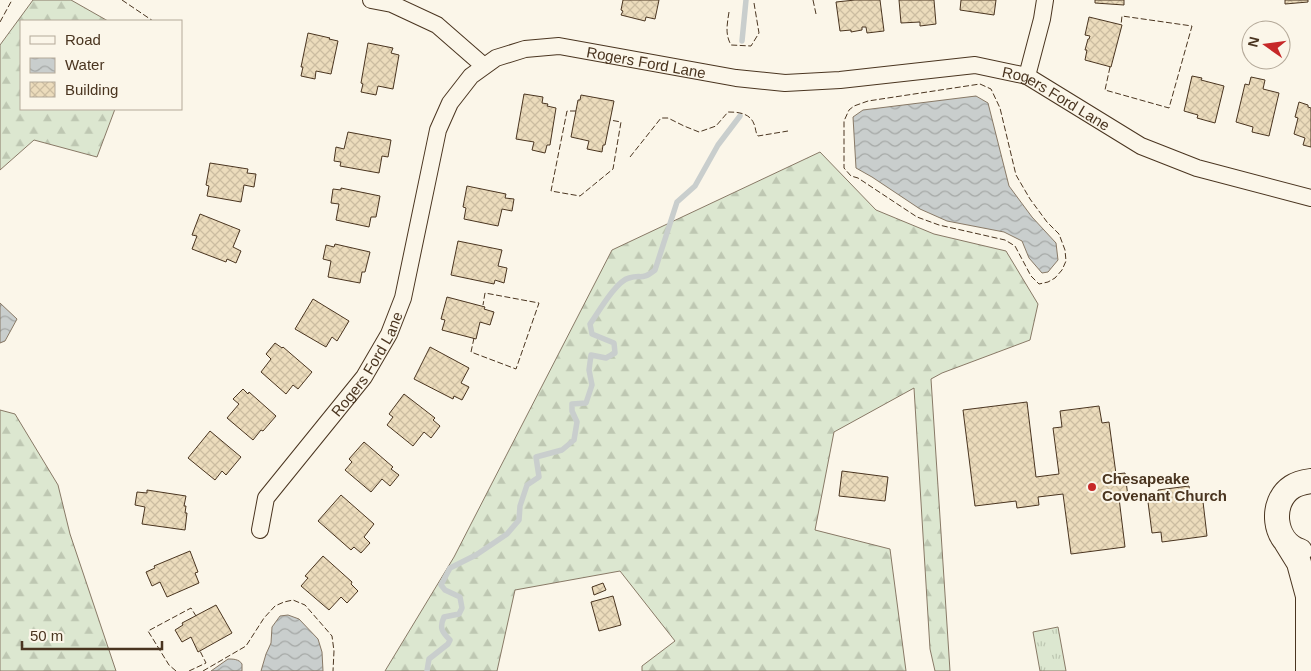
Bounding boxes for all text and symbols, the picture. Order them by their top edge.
legend [20,20,182,110]
north arrow [1241,20,1291,70]
text: Road [65,31,101,48]
text: N [1244,35,1262,49]
street label: Rogers Ford Lane [585,43,707,81]
text: Water [65,56,104,73]
street label: Rogers Ford Lane [1001,63,1113,133]
text: Building [65,81,118,98]
street label: Rogers Ford Lane [327,309,405,419]
place label: Chesapeake Covenant Church [1102,470,1227,504]
marker: Chesapeake Covenant Church [1086,481,1098,493]
scale bar [22,618,162,650]
text: 50 m [30,627,63,644]

